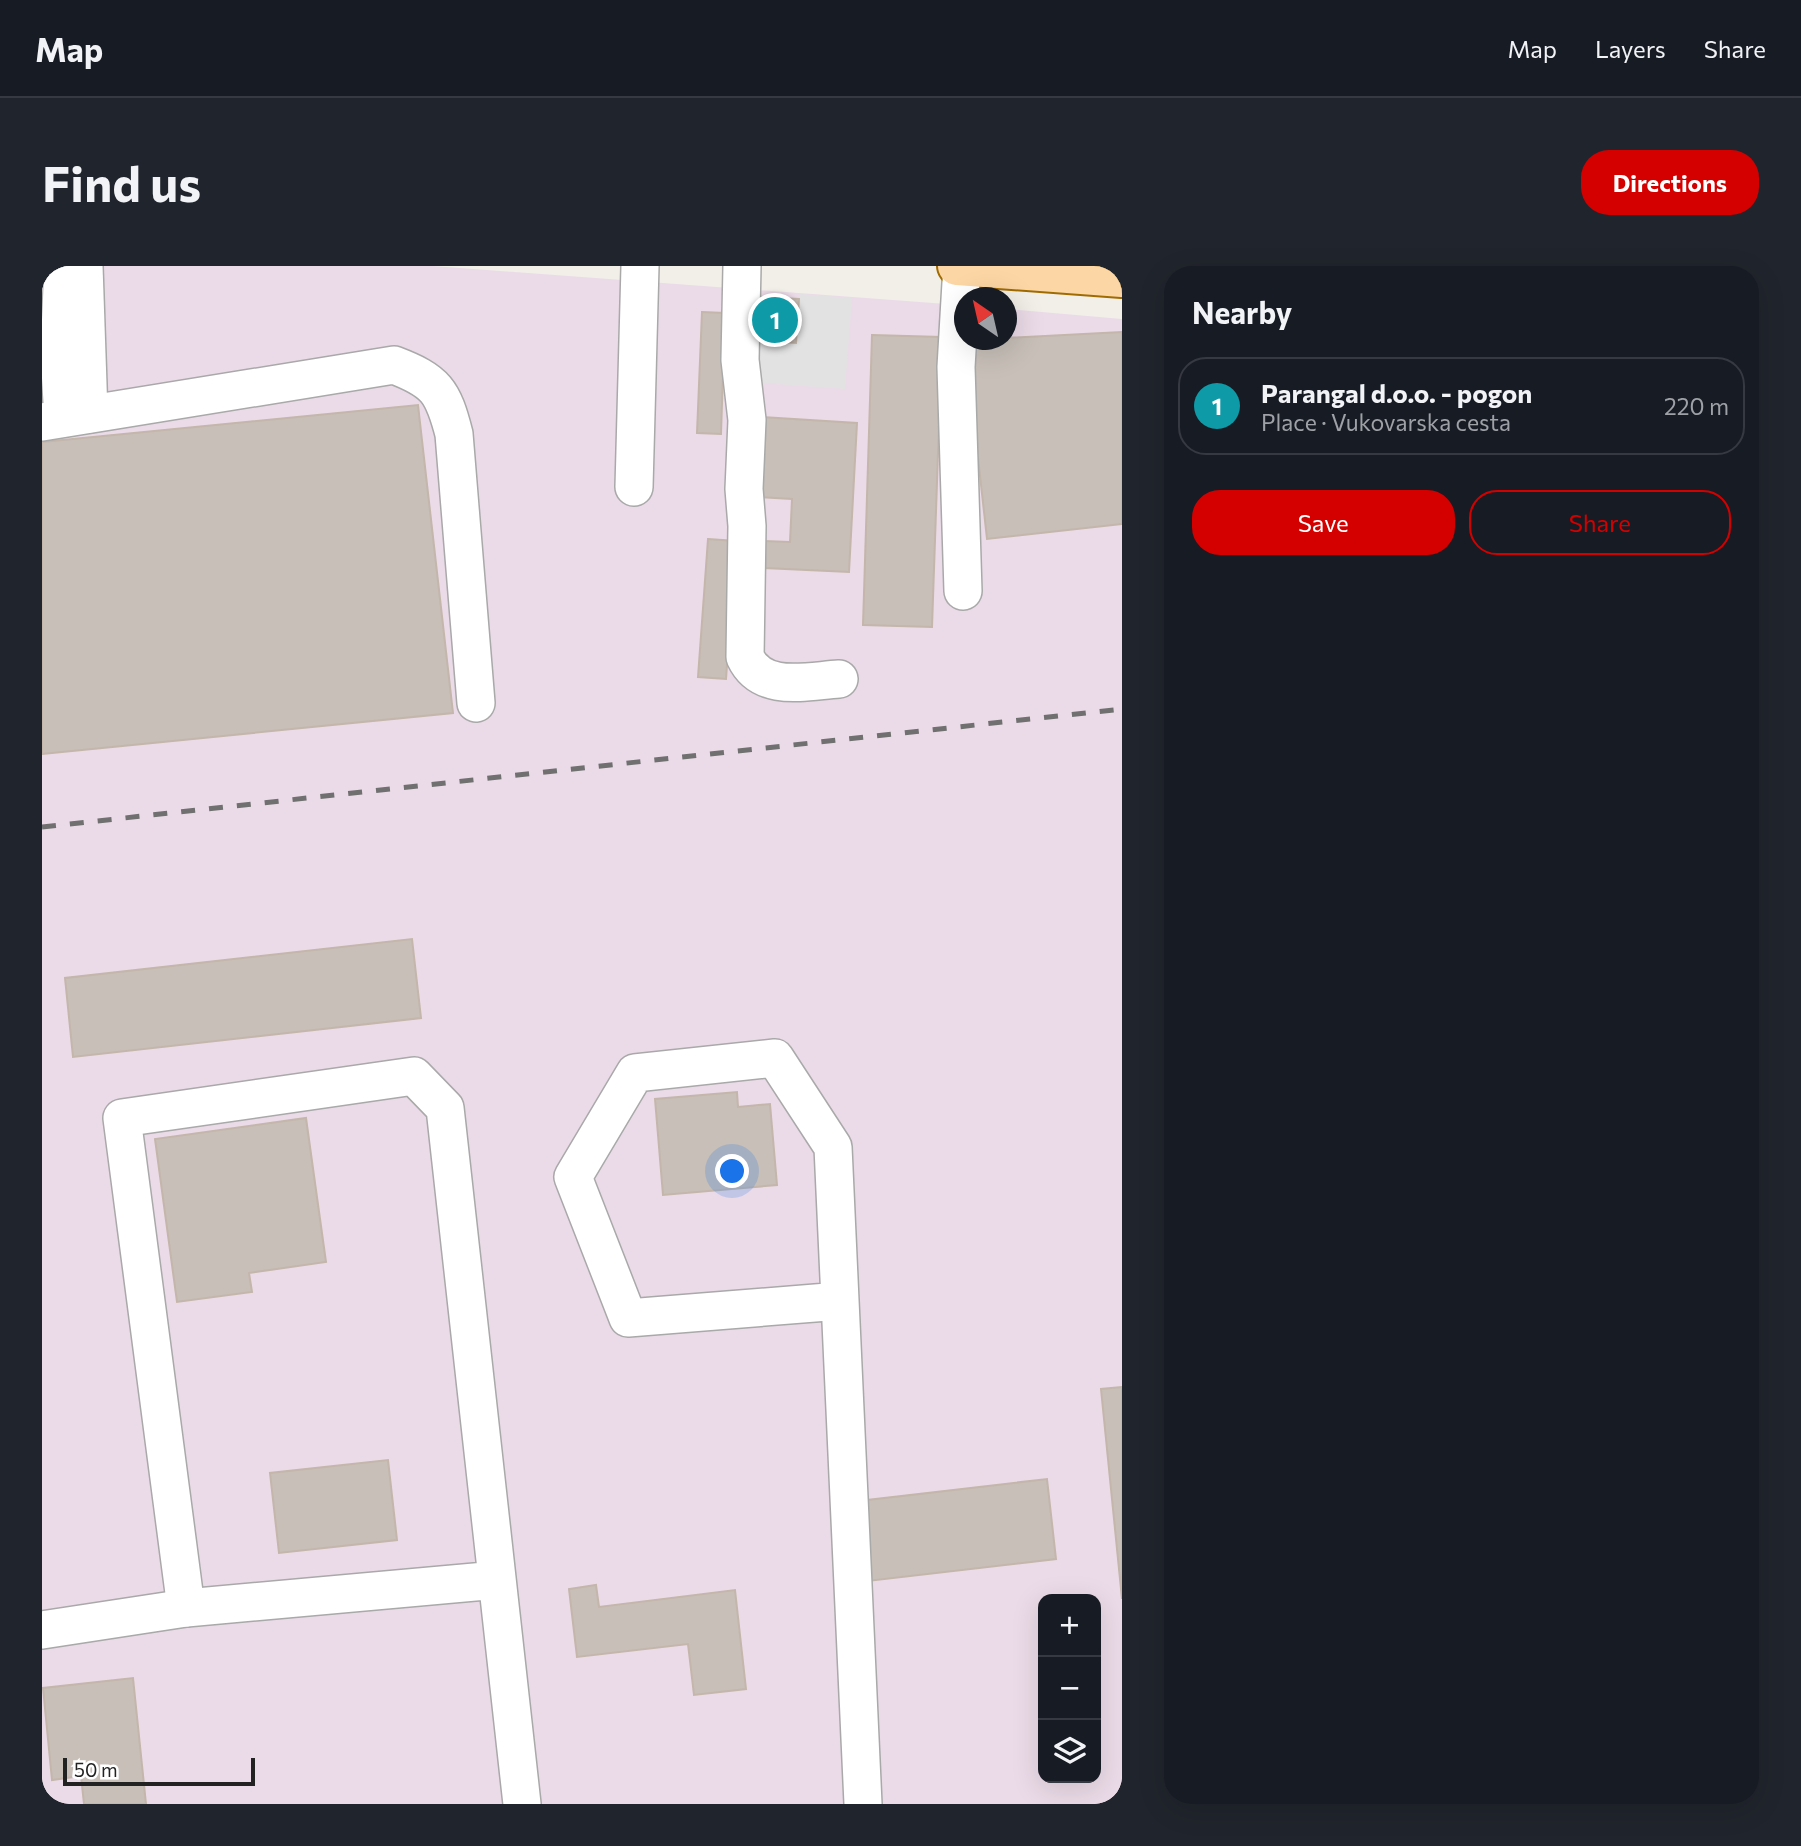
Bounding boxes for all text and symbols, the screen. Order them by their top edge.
text: Map [35,28,103,69]
text: Map [1508,34,1557,63]
text: Layers [1595,34,1666,63]
text: Share [1704,34,1766,63]
button: Directions [1581,150,1759,215]
text: Find us [42,152,201,212]
north arrow [954,287,1017,350]
text: Nearby [1192,293,1292,330]
pin: 1 [752,294,798,346]
text: Parangal d.o.o. - pogon [1261,377,1532,408]
text: 1 [1212,392,1222,420]
text: 220 m [1664,392,1729,420]
text: Place · Vukovarska cesta [1261,408,1511,436]
button: Save [1192,490,1455,555]
button: Share [1469,490,1731,555]
your location [715,1154,749,1188]
map controls [1038,1594,1101,1783]
button: + [1038,1594,1101,1657]
button: − [1038,1657,1101,1720]
button: layers [1038,1720,1101,1783]
scale bar [63,1755,256,1787]
text: 50 m [74,1758,118,1781]

